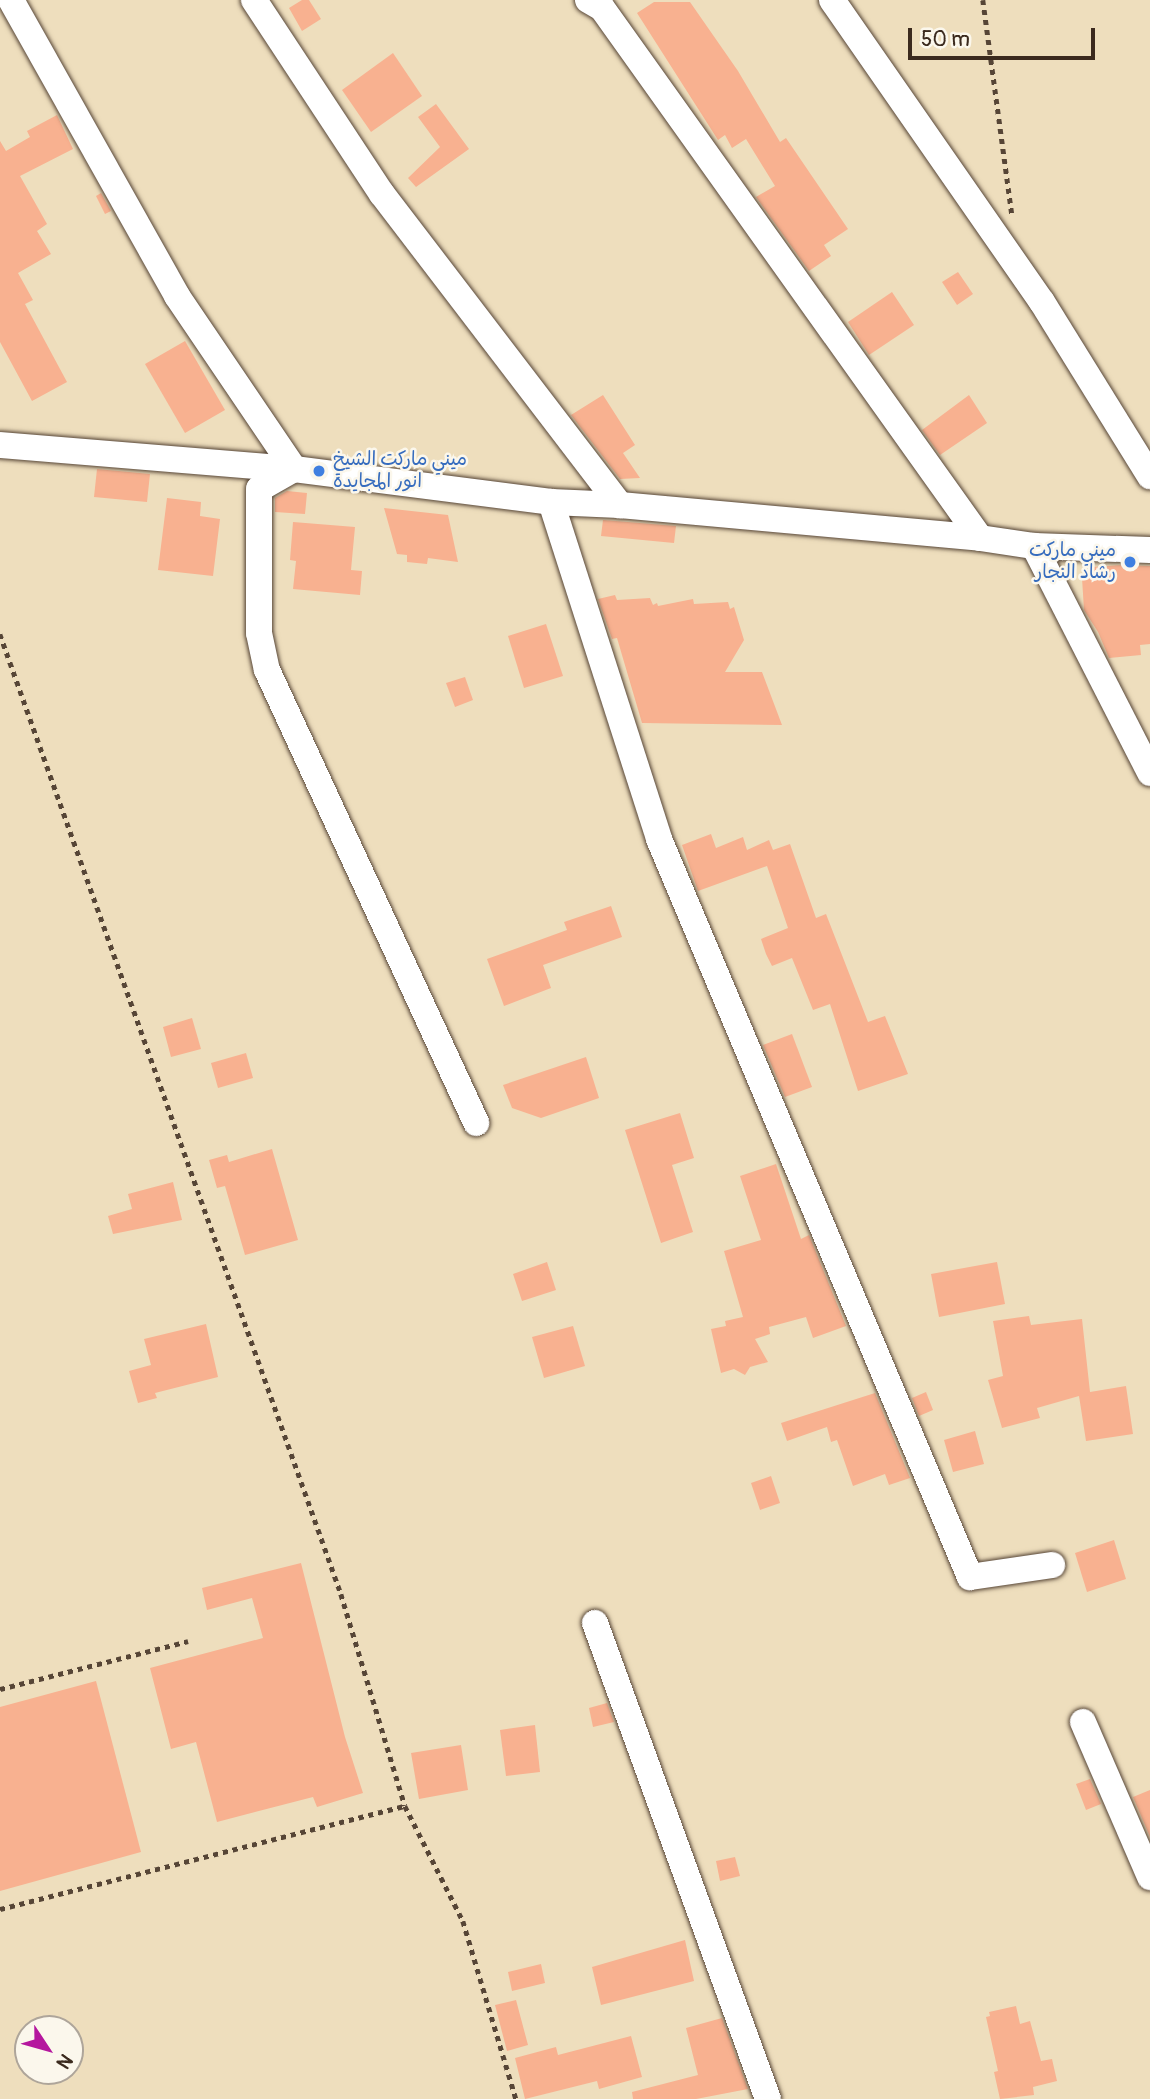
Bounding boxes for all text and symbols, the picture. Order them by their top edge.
scale bar [912,14,1099,58]
text: 50 m [921,26,970,53]
place label: ميني ماركت الشيخ انور المجايدة [333,449,467,493]
marker: ميني ماركت الشيخ انور المجايدة [311,463,327,479]
place label: ميني ماركت رشاد النجار [1029,540,1116,584]
marker: ميني ماركت رشاد النجار [1122,554,1138,570]
north arrow [14,2015,84,2085]
text: N [51,2049,78,2073]

